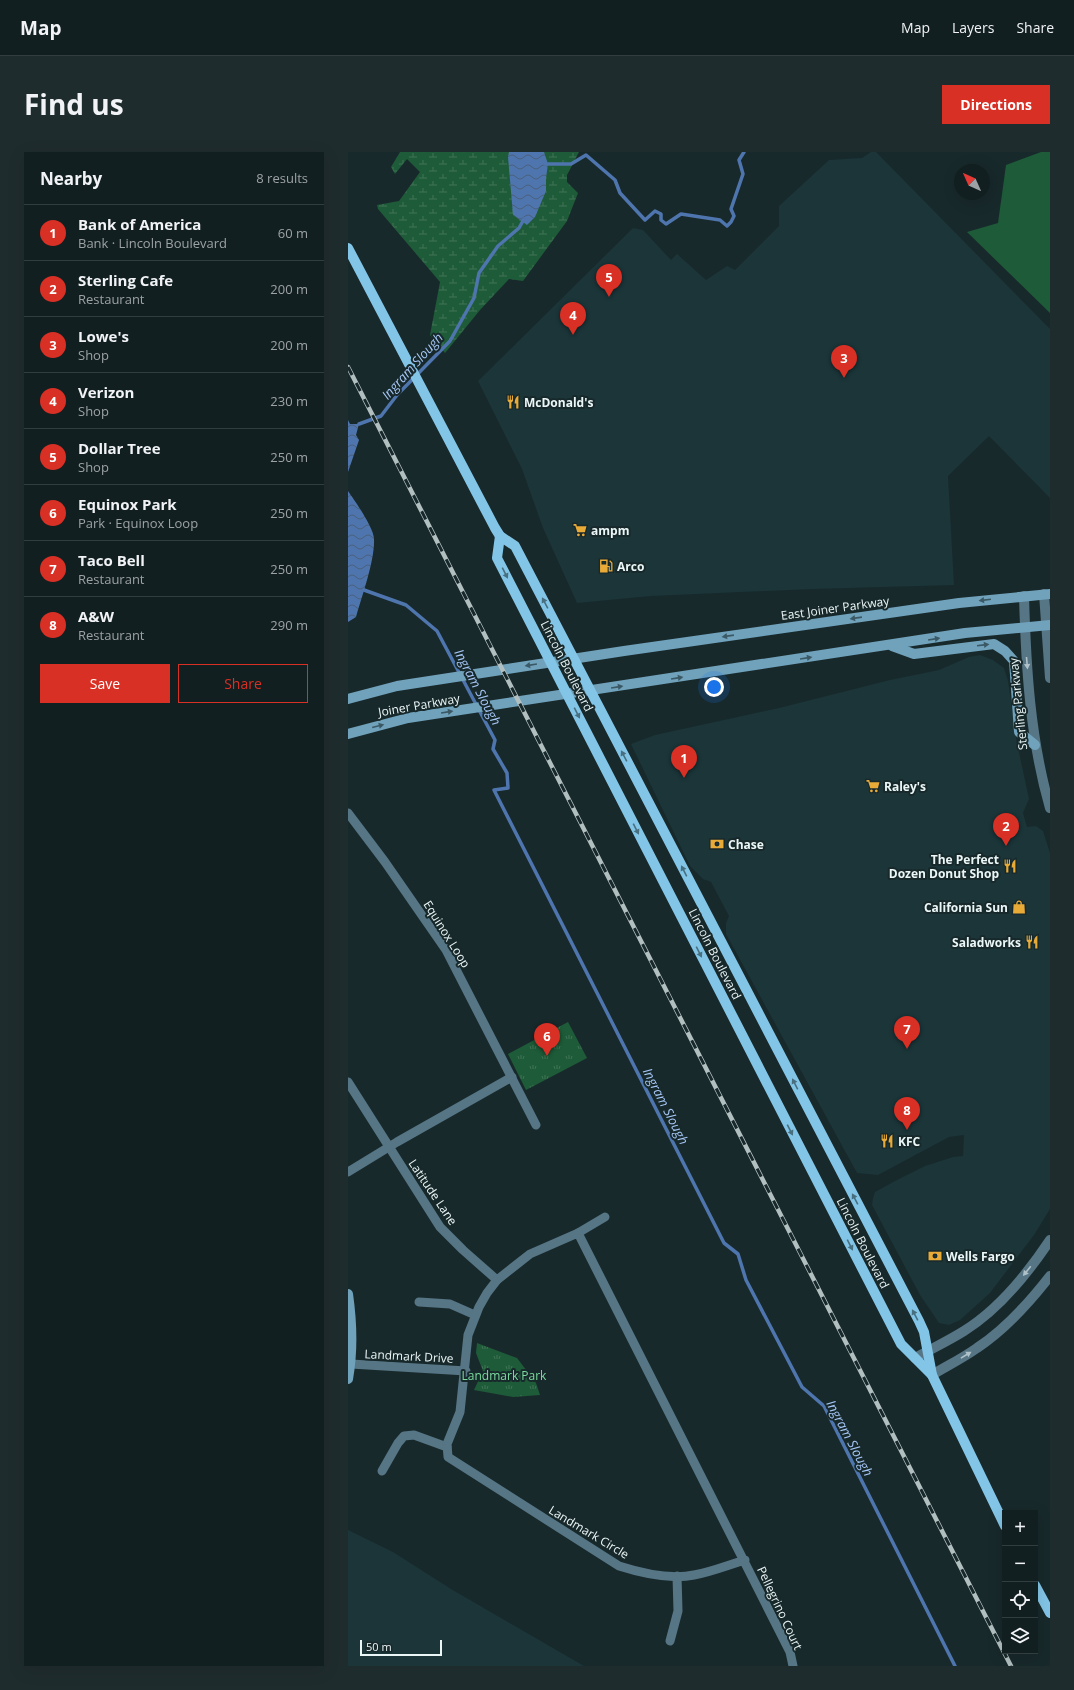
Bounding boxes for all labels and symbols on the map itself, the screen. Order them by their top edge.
north arrow [954,164,990,200]
pin: 5 [596,264,622,297]
pin: 4 [560,302,586,335]
water label: Ingram Slough [377,329,447,403]
pin: 3 [831,345,857,378]
restaurant icon: McDonald's [505,394,521,410]
place label: McDonald's [524,394,593,411]
supermarket icon: ampm [572,522,588,538]
place label: ampm [591,522,629,539]
fuel station icon: Arco [598,558,614,574]
place label: Arco [617,558,644,575]
one-way arrow [502,567,508,579]
street label: East Joiner Parkway [780,592,891,624]
one-way arrow [541,597,548,609]
one-way arrow [979,597,991,603]
one-way arrow [850,615,862,621]
street label: Lincoln Boulevard [537,618,597,714]
one-way arrow [721,633,734,639]
one-way arrow [928,635,940,641]
one-way arrow [977,642,990,648]
water label: Ingram Slough [450,646,506,728]
one-way arrow [799,655,812,661]
street label: Sterling Parkway [1005,656,1031,751]
one-way arrow [1024,657,1031,669]
one-way arrow [525,662,537,668]
one-way arrow [671,675,683,681]
your location [704,677,724,697]
one-way arrow [611,684,623,690]
street label: Joiner Parkway [376,689,462,721]
one-way arrow [574,708,580,719]
one-way arrow [441,709,453,715]
one-way arrow [372,722,384,728]
pin: 1 [671,745,697,778]
one-way arrow [621,750,627,761]
supermarket icon: Raley's [865,778,881,794]
place label: Raley's [884,778,926,795]
pin: 2 [993,813,1019,846]
one-way arrow [633,823,640,835]
bank icon: Chase [709,836,725,852]
place label: Chase [728,836,764,853]
place label: The Perfect Dozen Donut Shop [889,851,999,882]
restaurant icon: The Perfect Dozen Donut Shop [1002,858,1018,874]
one-way arrow [681,865,687,877]
street label: Equinox Loop [420,897,474,971]
place label: California Sun [924,899,1008,916]
shop icon: California Sun [1011,899,1027,915]
street label: Lincoln Boulevard [685,906,745,1002]
place label: Saladworks [952,934,1021,951]
restaurant icon: Saladworks [1024,934,1040,950]
one-way arrow [696,946,703,957]
pin: 7 [894,1016,920,1049]
pin: 6 [534,1023,560,1056]
water label: Ingram Slough [639,1065,693,1147]
one-way arrow [792,1078,798,1090]
pin: 8 [894,1097,920,1130]
one-way arrow [787,1124,794,1135]
restaurant icon: KFC [879,1133,895,1149]
place label: KFC [898,1133,921,1150]
street label: Latitude Lane [405,1156,461,1229]
one-way arrow [852,1193,858,1205]
street label: Lincoln Boulevard [833,1195,893,1291]
one-way arrow [847,1239,853,1251]
bank icon: Wells Fargo [927,1248,943,1264]
place label: Wells Fargo [946,1248,1015,1265]
one-way arrow [1023,1266,1032,1277]
one-way arrow [912,1309,919,1320]
street label: Landmark Drive [364,1345,454,1367]
one-way arrow [961,1351,971,1359]
park label: Landmark Park [462,1367,547,1384]
water label: Ingram Slough [822,1397,878,1479]
street label: Landmark Circle [546,1501,632,1563]
street label: Pellegrino Court [753,1564,807,1652]
scale bar [360,1638,442,1657]

